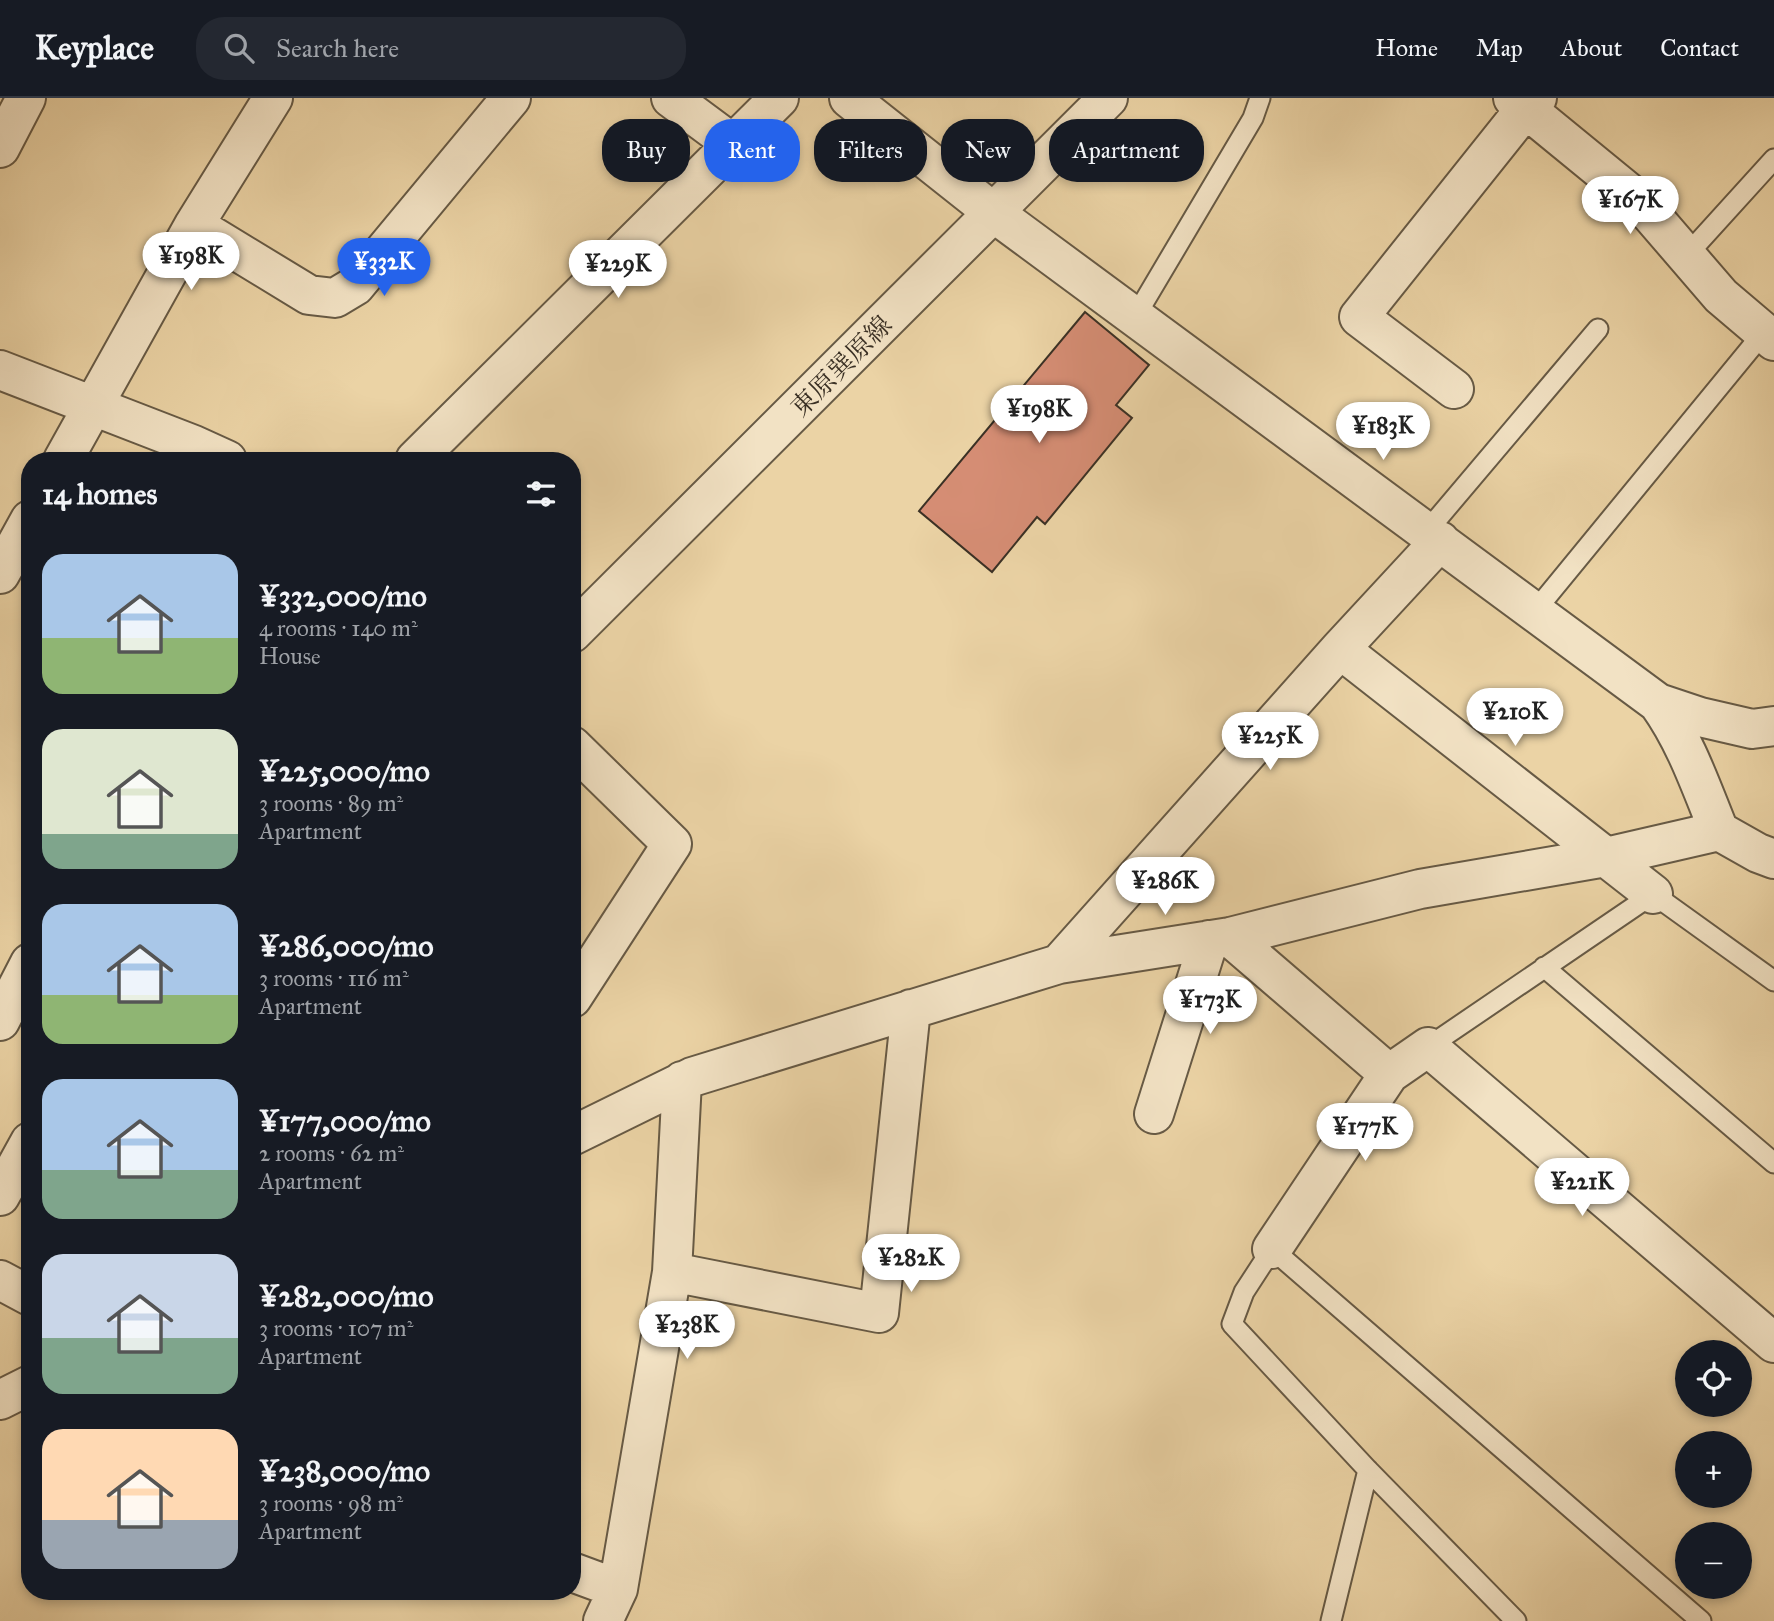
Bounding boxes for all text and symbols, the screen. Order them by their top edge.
search box [196,17,686,80]
text: Keyplace [35,28,154,68]
icon: search [220,29,258,67]
text: Search here [276,32,399,64]
text: Home [1375,33,1438,63]
text: Map [1476,33,1523,63]
text: About [1561,33,1622,63]
text: Contact [1660,33,1739,63]
chip: Buy [602,119,690,182]
chip: Rent [704,119,800,182]
chip: Filters [814,119,927,182]
chip: New [941,119,1035,182]
chip: Apartment [1049,119,1204,182]
pin: ¥167K [1581,176,1679,236]
text: ¥167K [1598,185,1662,213]
pin: ¥198K [142,232,240,292]
pin: ¥332K [335,238,433,298]
pin: ¥229K [569,240,667,300]
text: ¥198K [159,241,223,269]
text: ¥332K [353,247,415,275]
text: ¥229K [585,249,651,277]
street label: 東原巽原線 [784,309,898,423]
pin: ¥198K [990,386,1088,445]
text: ¥198K [1007,394,1071,422]
pin: ¥183K [1334,402,1432,462]
text: ¥183K [1352,411,1414,439]
icon: filters [522,475,560,513]
text: 14 homes [42,476,157,512]
text: ¥332,000/mo [259,578,427,614]
icon: home [98,582,182,666]
text: 4 rooms · 140 m² [259,614,418,642]
text: House [259,642,321,670]
pin: ¥210K [1466,688,1564,748]
text: ¥210K [1482,697,1548,725]
pin: ¥225K [1221,712,1319,772]
text: ¥225K [1238,721,1302,749]
text: ¥225,000/mo [259,753,430,789]
icon: home [98,757,182,841]
text: 3 rooms · 89 m² [259,789,403,817]
text: Apartment [259,817,362,845]
pin: ¥286K [1116,858,1214,917]
text: ¥286K [1132,866,1198,894]
text: ¥286,000/mo [259,928,433,964]
icon: home [98,932,182,1016]
text: 3 rooms · 116 m² [259,964,409,992]
pin: ¥173K [1161,976,1259,1036]
text: ¥173K [1179,985,1241,1013]
text: Apartment [259,992,362,1020]
text: ¥177,000/mo [259,1103,431,1139]
pin: ¥177K [1316,1104,1414,1163]
icon: home [98,1107,182,1191]
text: ¥177K [1332,1112,1398,1140]
text: 2 rooms · 62 m² [259,1139,404,1167]
pin: ¥221K [1533,1158,1631,1218]
text: Apartment [259,1167,362,1195]
text: ¥221K [1550,1167,1614,1195]
pin: ¥282K [862,1234,960,1294]
text: ¥282K [878,1243,944,1271]
text: ¥282,000/mo [259,1278,434,1314]
icon: home [98,1282,182,1366]
pin: ¥238K [638,1302,736,1361]
text: ¥238K [655,1310,719,1338]
text: 3 rooms · 107 m² [259,1314,413,1342]
map controls [1675,1340,1752,1599]
button: locate [1675,1340,1752,1417]
text: Apartment [259,1342,362,1370]
button: + [1675,1431,1752,1508]
text: ¥238,000/mo [259,1453,430,1489]
icon: home [98,1457,182,1541]
text: 3 rooms · 98 m² [259,1489,403,1517]
text: Apartment [259,1517,362,1545]
button: − [1675,1522,1752,1599]

